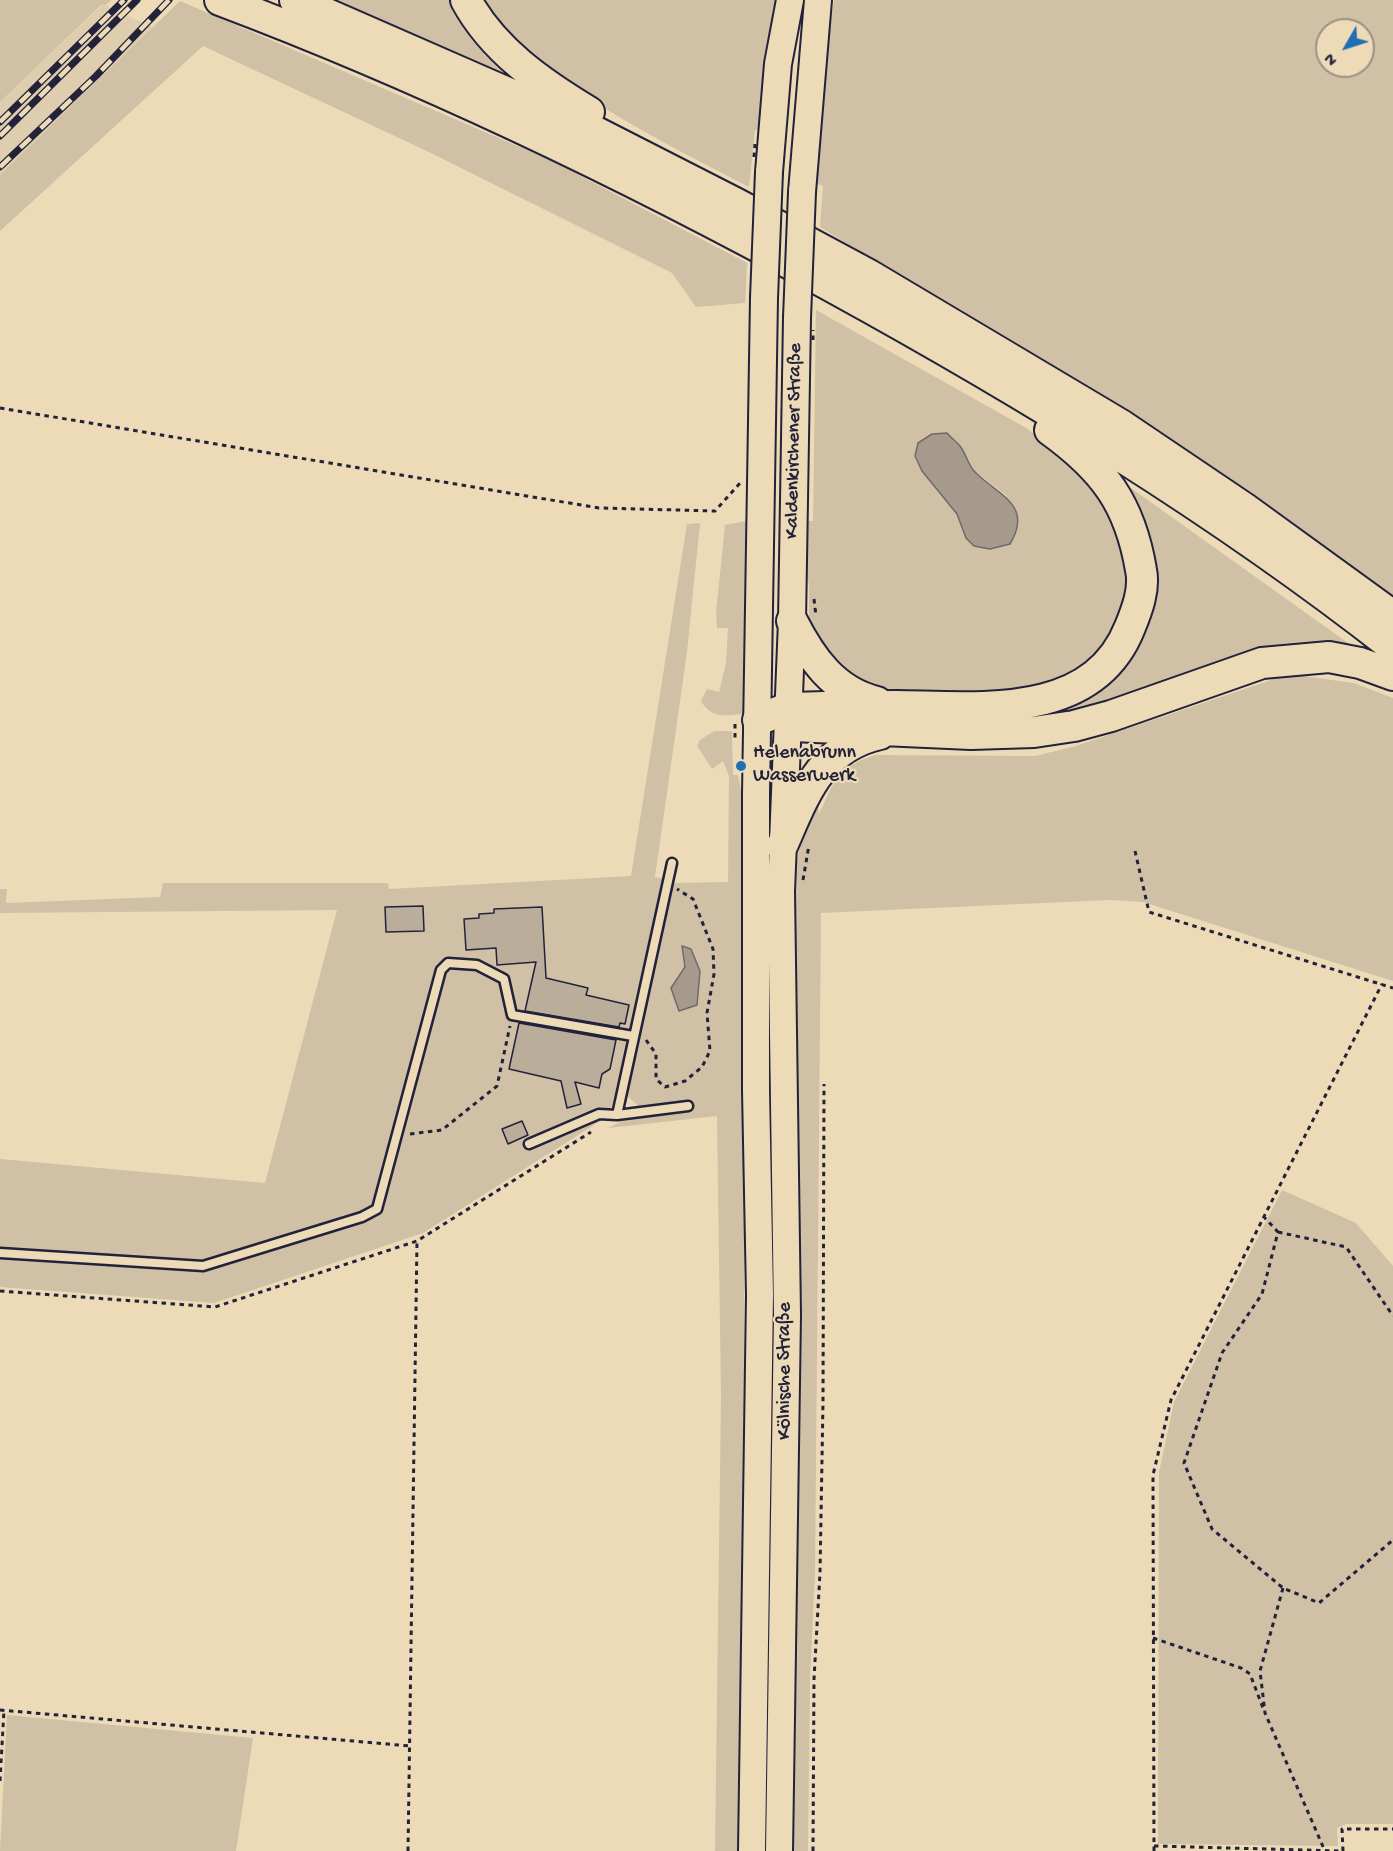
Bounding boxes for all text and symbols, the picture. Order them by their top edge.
north arrow [1315,18,1375,78]
text: N [1322,48,1343,68]
street label: Kaldenkirchener Straße [781,343,809,539]
place label: Helenabrunn Wasserwerk [753,742,856,789]
marker: Helenabrunn Wasserwerk [734,759,748,773]
street label: Kölnische Straße [774,1302,798,1440]

